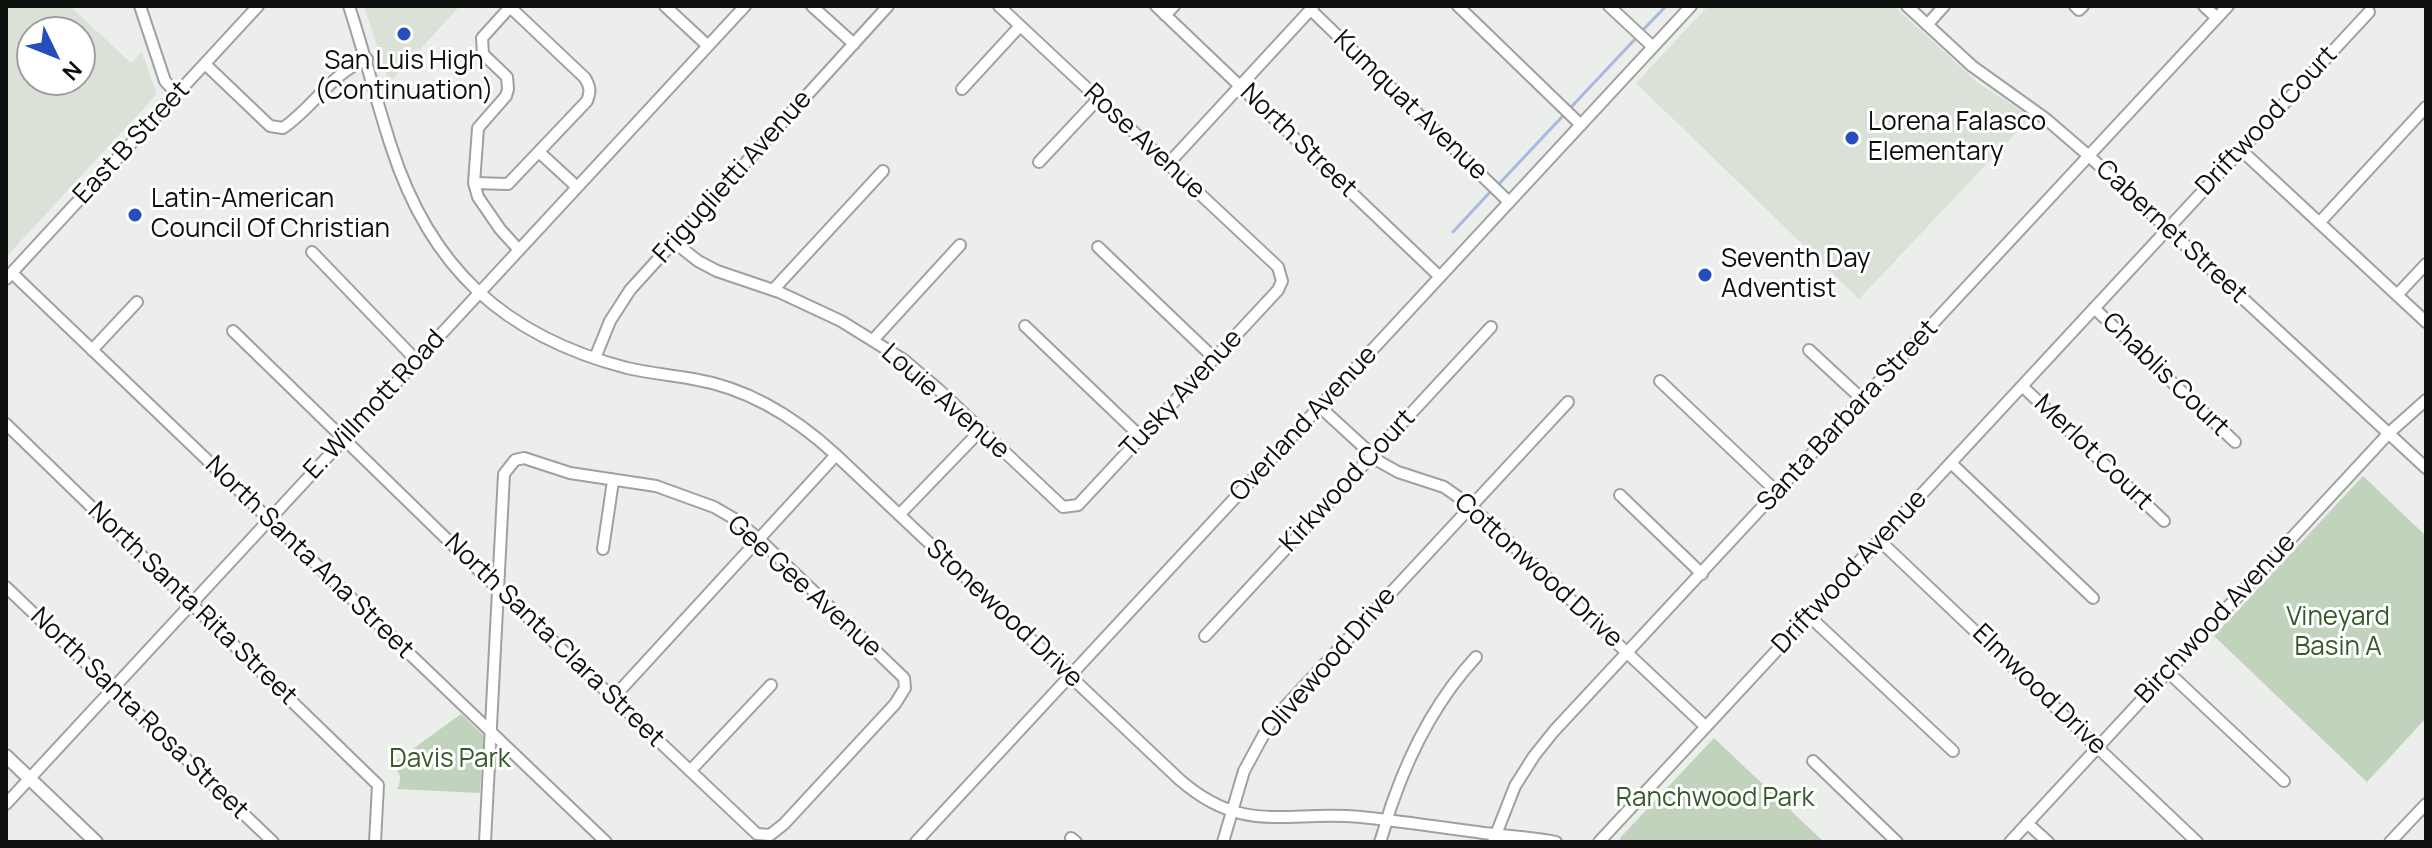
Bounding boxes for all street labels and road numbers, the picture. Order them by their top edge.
street label: Kumquat Avenue [1327,25,1493,187]
street label: Driftwood Court [2190,40,2344,202]
street label: East B Street [67,75,197,211]
street label: Rose Avenue [1077,78,1211,206]
street label: North Street [1233,78,1363,204]
street label: Friguglietti Avenue [647,84,819,270]
street label: Cabernet Street [2089,154,2253,310]
street label: Chablis Court [2095,307,2235,443]
street label: Santa Barbara Street [1751,314,1945,518]
street label: Tusky Avenue [1115,323,1249,465]
street label: E. Willmott Road [298,324,452,486]
street label: Louie Avenue [875,338,1015,466]
street label: Overland Avenue [1224,340,1384,508]
street label: Merlot Court [2027,389,2159,517]
street label: Kirkwood Court [1274,403,1422,559]
street label: North Santa Ana Street [198,450,420,666]
street label: Driftwood Avenue [1766,484,1934,660]
street label: Cottonwood Drive [1447,487,1629,655]
street label: North Santa Rita Street [81,496,303,712]
street label: Gee Gee Avenue [720,510,888,664]
street label: North Santa Clara Street [438,528,670,754]
street label: Birchwood Avenue [2129,528,2303,710]
street label: Stonewood Drive [919,533,1089,695]
street label: Olivewood Drive [1255,581,1403,745]
street label: North Santa Rosa Street [24,602,254,826]
street label: Elmwood Drive [1965,618,2113,762]

